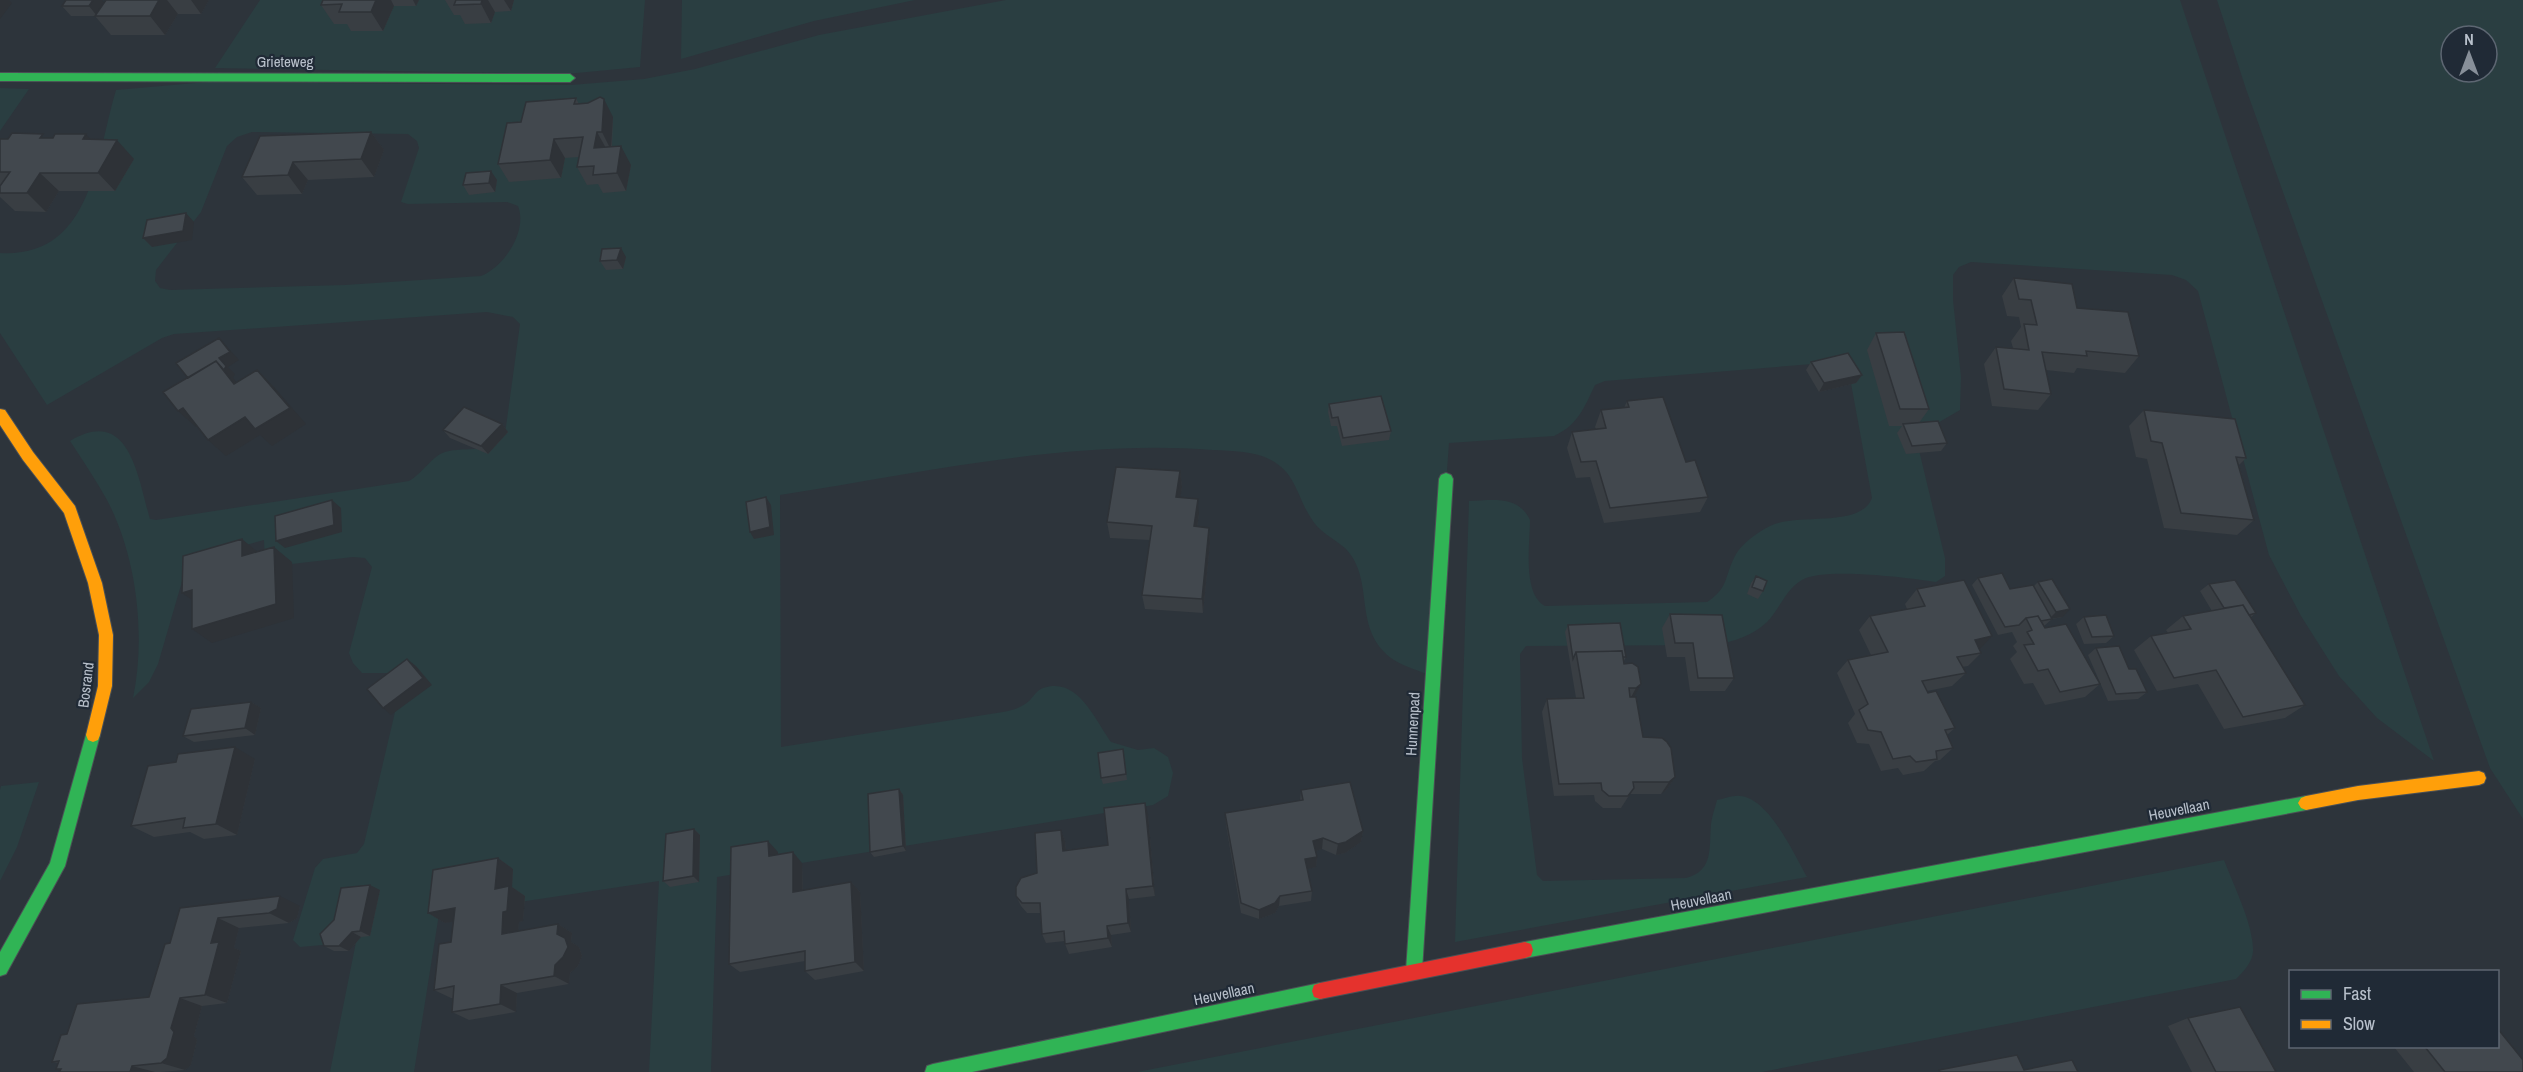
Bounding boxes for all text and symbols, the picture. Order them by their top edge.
north arrow [2439,24,2499,84]
text: N [2464,28,2474,50]
street label: Grieteweg [257,51,314,72]
street label: Bosrand [72,661,99,709]
street label: Hunnenpad [1400,692,1425,756]
street label: Heuvellaan [2147,793,2211,826]
street label: Heuvellaan [1669,883,1733,916]
legend [2289,970,2499,1048]
street label: Heuvellaan [1192,977,1256,1010]
text: Fast [2343,981,2371,1006]
text: Slow [2343,1011,2375,1036]

